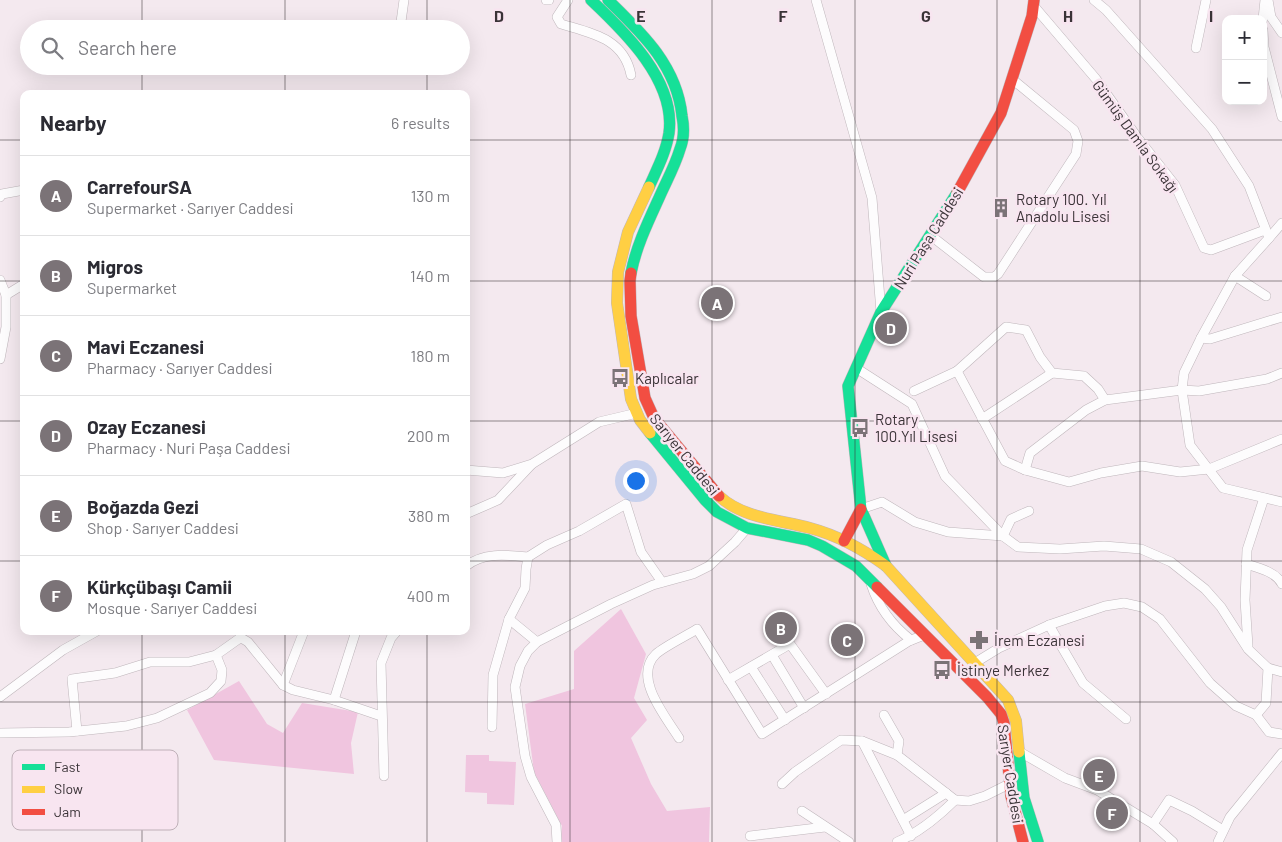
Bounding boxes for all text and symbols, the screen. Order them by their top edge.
text: D [494,6,504,25]
text: E [636,6,646,25]
text: F [779,6,788,25]
text: G [921,6,931,25]
text: H [1063,6,1073,25]
text: I [1209,6,1213,25]
map controls [1222,15,1267,105]
button: + [1222,15,1267,60]
search box [20,20,470,75]
icon: search [38,34,66,62]
text: Search here [78,36,177,59]
button: − [1222,60,1267,105]
street label: Gümüş Damla Sokağı [1089,76,1183,196]
text: Nearby [40,110,106,135]
text: 6 results [391,113,450,132]
text: CarrefourSA [87,175,192,198]
street label: Nuri Paşa Caddesi [889,184,967,292]
text: A [51,186,61,205]
text: 130 m [411,186,450,205]
place label: Rotary 100. Yıl Anadolu Lisesi [1016,190,1110,225]
building icon: Rotary 100. Yıl Anadolu Lisesi [990,197,1012,219]
text: Supermarket · Sarıyer Caddesi [87,198,294,217]
text: Migros [87,255,143,278]
text: B [51,266,61,285]
text: 140 m [410,266,450,285]
text: Supermarket [87,278,177,297]
pin: A [701,284,733,322]
pin: D [875,309,907,347]
text: Mavi Eczanesi [87,335,204,358]
text: C [51,346,61,365]
text: 180 m [411,346,450,365]
text: Pharmacy · Sarıyer Caddesi [87,358,273,377]
bus stop icon: Kaplıcalar [609,367,631,389]
place label: Kaplıcalar [635,369,699,387]
street label: Sarıyer Caddesi [647,409,723,499]
place label: Rotary 100.Yıl Lisesi [875,410,958,445]
text: Ozay Eczanesi [87,415,206,438]
bus stop icon: Rotary 100.Yıl Lisesi [849,417,871,439]
text: D [51,426,61,445]
text: 200 m [407,426,450,445]
text: Pharmacy · Nuri Paşa Caddesi [87,438,291,457]
your location [623,468,649,494]
text: Boğazda Gezi [87,495,199,518]
text: E [51,506,61,525]
text: 380 m [408,506,450,525]
text: Shop · Sarıyer Caddesi [87,518,239,537]
text: Kürkçübaşı Camii [87,575,232,598]
text: F [52,586,60,605]
text: 400 m [407,586,450,605]
text: Mosque · Sarıyer Caddesi [87,598,257,617]
pin: B [765,609,797,647]
pin: C [831,621,863,659]
pharmacy icon: İrem Eczanesi [968,629,990,651]
place label: İrem Eczanesi [994,631,1085,649]
bus stop icon: İstinye Merkez [931,659,953,681]
place label: İstinye Merkez [957,661,1049,679]
street label: Sarıyer Caddesi [994,723,1028,825]
legend [12,750,178,830]
pin: E [1083,756,1115,794]
text: Fast [54,758,80,775]
text: Slow [54,780,83,797]
pin: F [1096,794,1128,832]
text: Jam [54,803,81,820]

